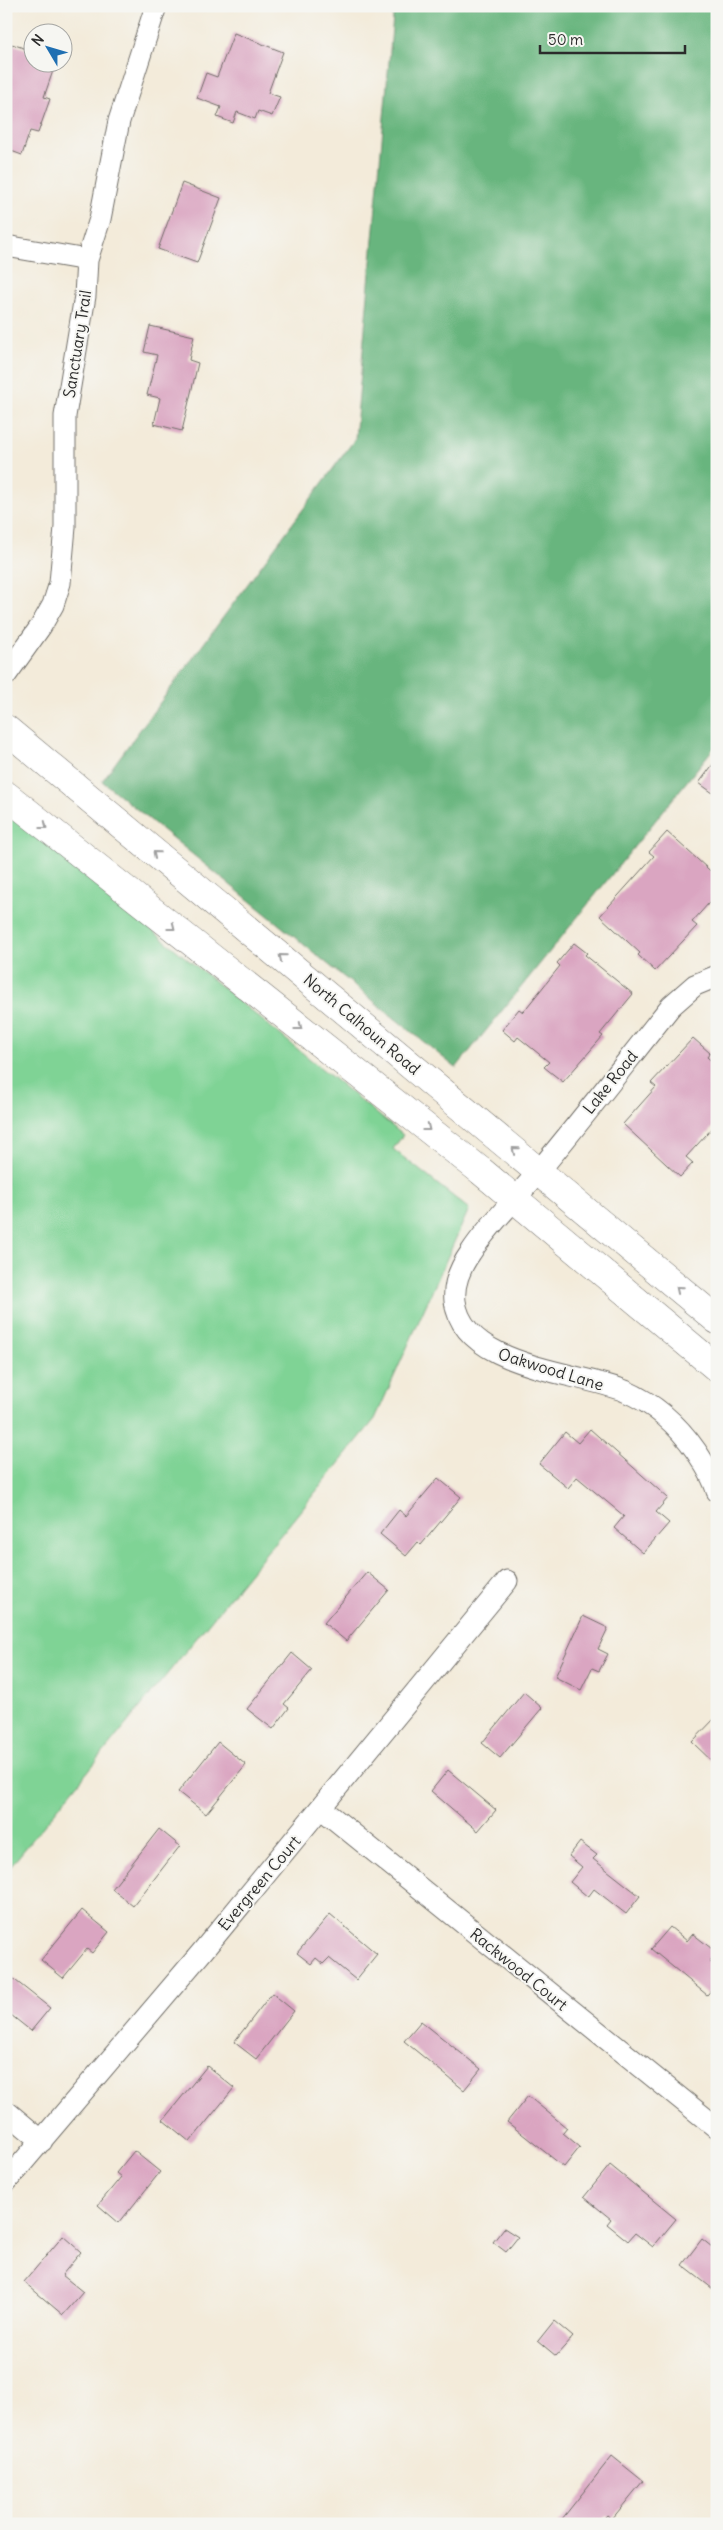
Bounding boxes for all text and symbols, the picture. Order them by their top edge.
north arrow [22,22,72,72]
scale bar [540,22,686,54]
text: 50 m [548,30,583,49]
text: N [28,31,48,49]
street label: Sanctuary Trail [59,289,95,399]
one-way arrow [39,820,48,829]
one-way arrow [153,850,162,859]
one-way arrow [166,921,175,929]
one-way arrow [278,954,287,963]
street label: North Calhoun Road [300,969,424,1079]
one-way arrow [293,1022,302,1030]
street label: Lake Road [578,1046,642,1118]
one-way arrow [421,1123,430,1131]
one-way arrow [511,1147,520,1156]
one-way arrow [676,1286,685,1294]
street label: Oakwood Lane [496,1343,606,1395]
street label: Evergreen Court [213,1831,305,1935]
street label: Rackwood Court [466,1924,572,2015]

